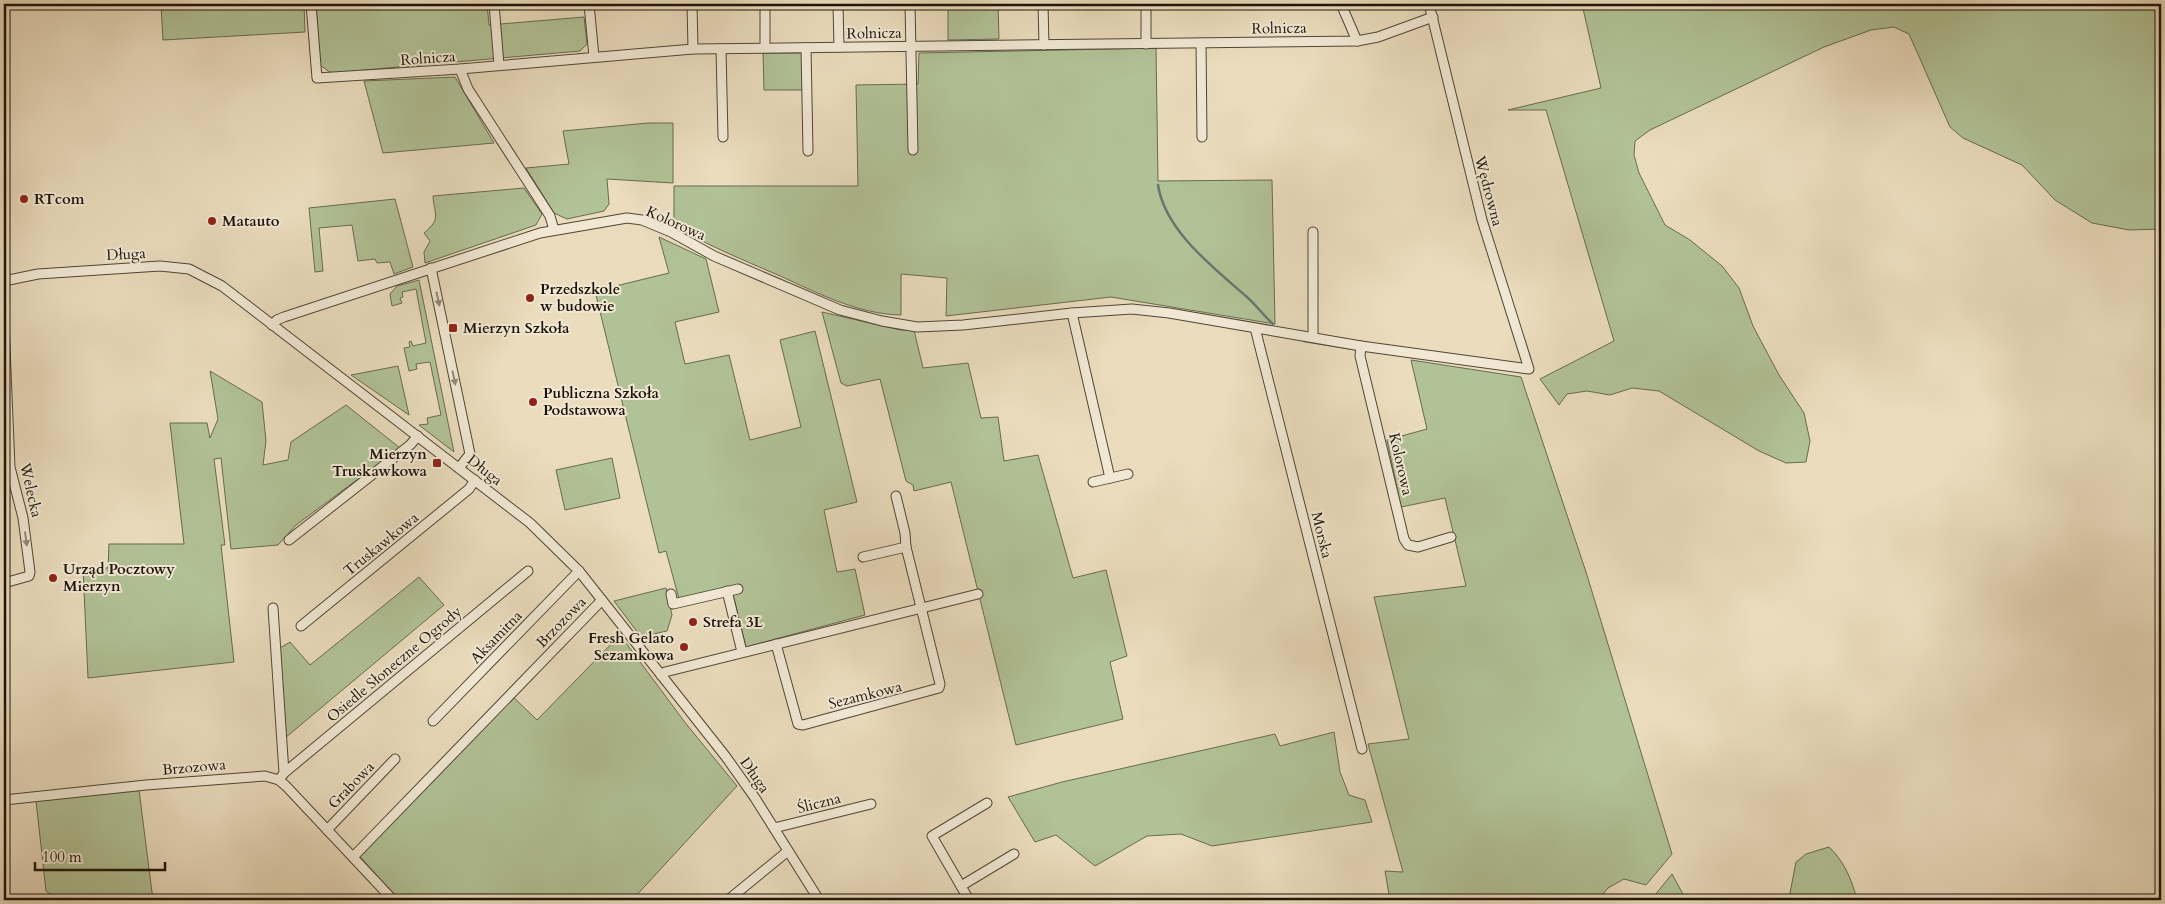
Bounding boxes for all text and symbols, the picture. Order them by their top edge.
street label: Rolnicza [1251,18,1307,38]
street label: Rolnicza [846,23,902,43]
street label: Rolnicza [400,46,457,70]
street label: Wędrowna [1470,153,1508,229]
place label: RTcom [34,189,85,209]
marker: RTcom [18,193,30,205]
street label: Kolorowa [643,201,709,245]
place label: Matauto [222,211,280,231]
marker: Matauto [206,215,218,227]
street label: Długa [106,243,147,265]
place label: Przedszkole w budowie [540,279,620,316]
one-way arrow [434,292,442,308]
marker: Przedszkole w budowie [524,292,536,304]
place label: Mierzyn Szkoła [463,318,570,338]
marker: Mierzyn Szkoła [447,322,459,334]
one-way arrow [450,370,458,386]
place label: Publiczna Szkoła Podstawowa [543,383,660,420]
marker: Publiczna Szkoła Podstawowa [527,396,539,408]
street label: Kolorowa [1384,431,1418,498]
place label: Mierzyn Truskawkowa [332,444,428,481]
street label: Długa [463,450,507,490]
marker: Mierzyn Truskawkowa [431,457,443,469]
street label: Welecka [15,460,47,520]
street label: Truskawkowa [339,507,423,580]
street label: Morska [1307,510,1338,561]
one-way arrow [22,531,30,547]
place label: Urząd Pocztowy Mierzyn [63,559,175,596]
marker: Urząd Pocztowy Mierzyn [47,572,59,584]
street label: Brzozowa [532,592,591,652]
street label: Osiedle Słoneczne Ogrody [322,601,466,726]
street label: Aksamitna [466,606,527,668]
place label: Strefa 3L [703,612,764,632]
marker: Strefa 3L [687,616,699,628]
place label: Fresh Gelato Sezamkowa [588,628,675,665]
marker: Fresh Gelato Sezamkowa [678,641,690,653]
street label: Sezamkowa [826,676,904,714]
street label: Długa [735,753,775,797]
street label: Brzozowa [161,754,227,780]
street label: Grabowa [323,757,379,813]
street label: Śliczna [795,788,843,818]
scale bar [35,839,165,871]
text: 100 m [42,847,82,867]

